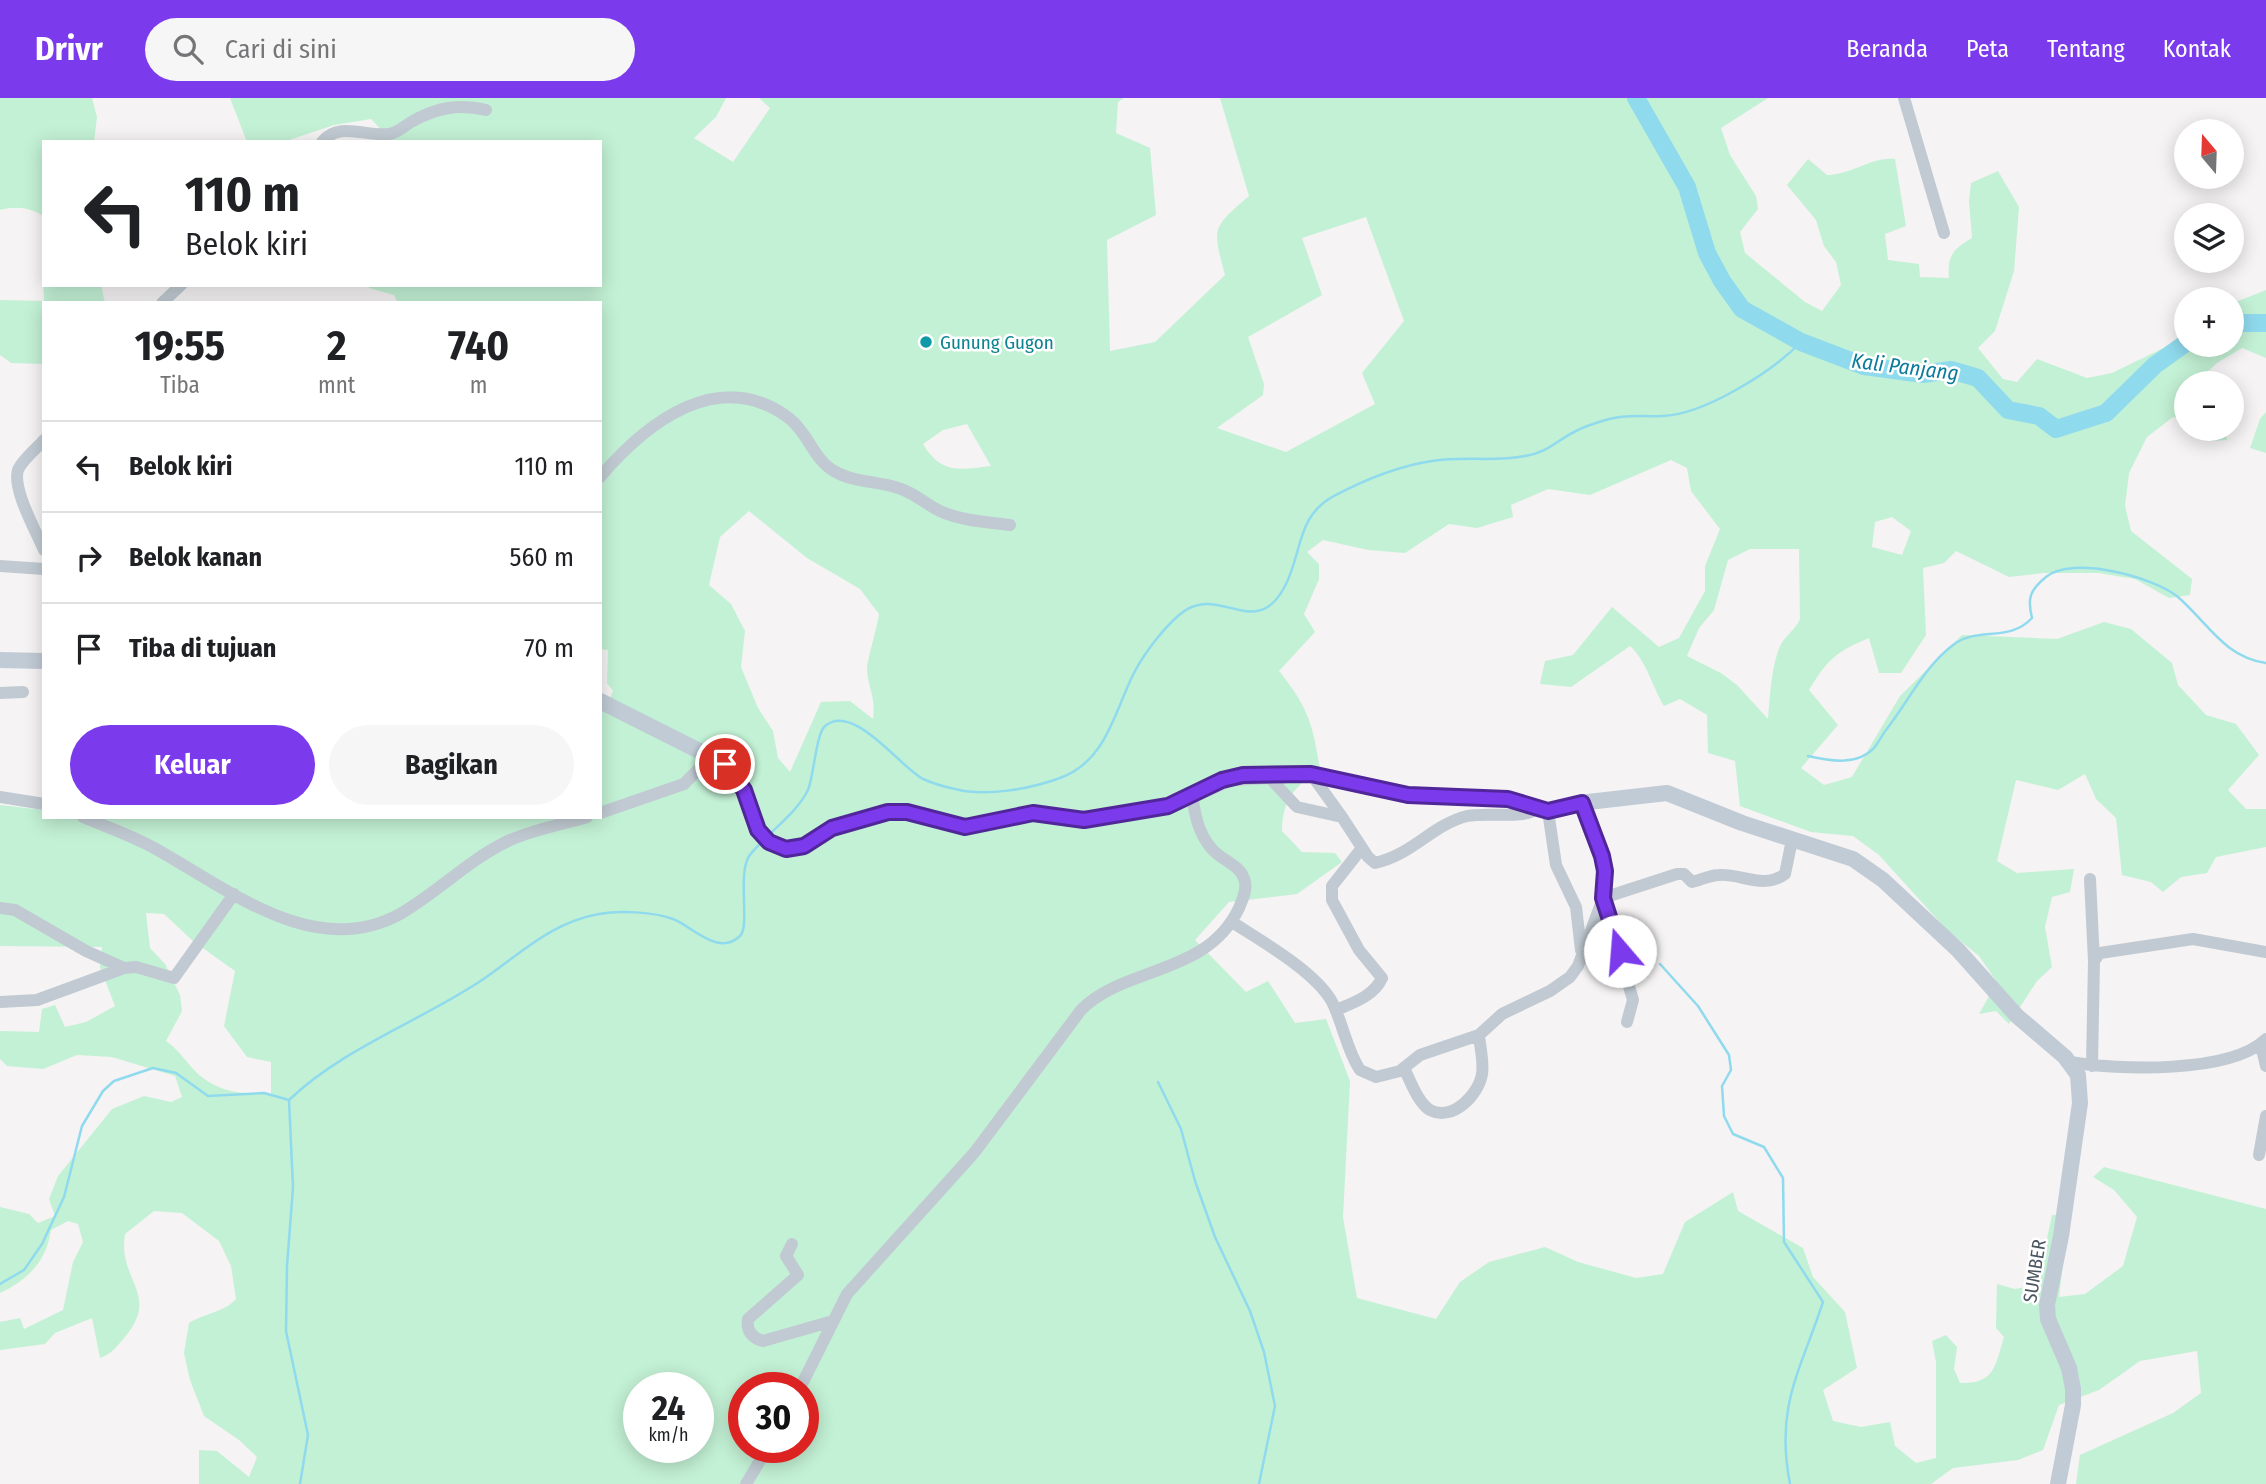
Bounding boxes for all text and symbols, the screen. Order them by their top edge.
search box [145,18,635,81]
text: Drivr [35,29,103,69]
icon: search [169,30,207,68]
text: Cari di sini [225,34,337,65]
text: Beranda [1846,35,1928,63]
text: Peta [1966,35,2009,63]
text: Tentang [2047,35,2125,63]
text: Kontak [2163,35,2231,63]
north arrow [2174,119,2244,189]
map controls [2174,119,2244,441]
text: 110 m [185,165,300,224]
icon: left [70,168,161,259]
button: layers [2174,203,2244,273]
text: Belok kiri [185,225,308,263]
button: + [2174,287,2244,357]
text: 19:55 [135,321,225,371]
text: 2 [327,321,346,371]
text: 740 [448,321,509,371]
place label: Gunung Gugon [940,331,1054,354]
marker: Gunung Gugon [918,334,934,350]
water label: Kali Panjang [1850,348,1960,386]
text: Tiba [160,371,200,399]
text: mnt [318,371,355,399]
text: m [470,371,488,399]
button: − [2174,371,2244,441]
icon: left [70,448,108,486]
text: Belok kiri [129,451,232,482]
text: 110 m [514,451,574,482]
icon: right [70,539,108,577]
text: Belok kanan [129,542,262,573]
text: 560 m [510,542,574,573]
icon: arrive [70,630,108,668]
text: Tiba di tujuan [129,633,276,664]
text: 70 m [524,633,574,664]
button: Keluar [70,725,315,805]
button: Bagikan [329,725,574,805]
pin [695,734,755,794]
icon: arrive [706,745,744,783]
position arrow [1583,914,1657,988]
street label: SUMBER [2018,1238,2051,1304]
speed limit sign: 30 [728,1372,819,1463]
text: 24 [652,1387,685,1429]
text: km/h [648,1424,689,1446]

